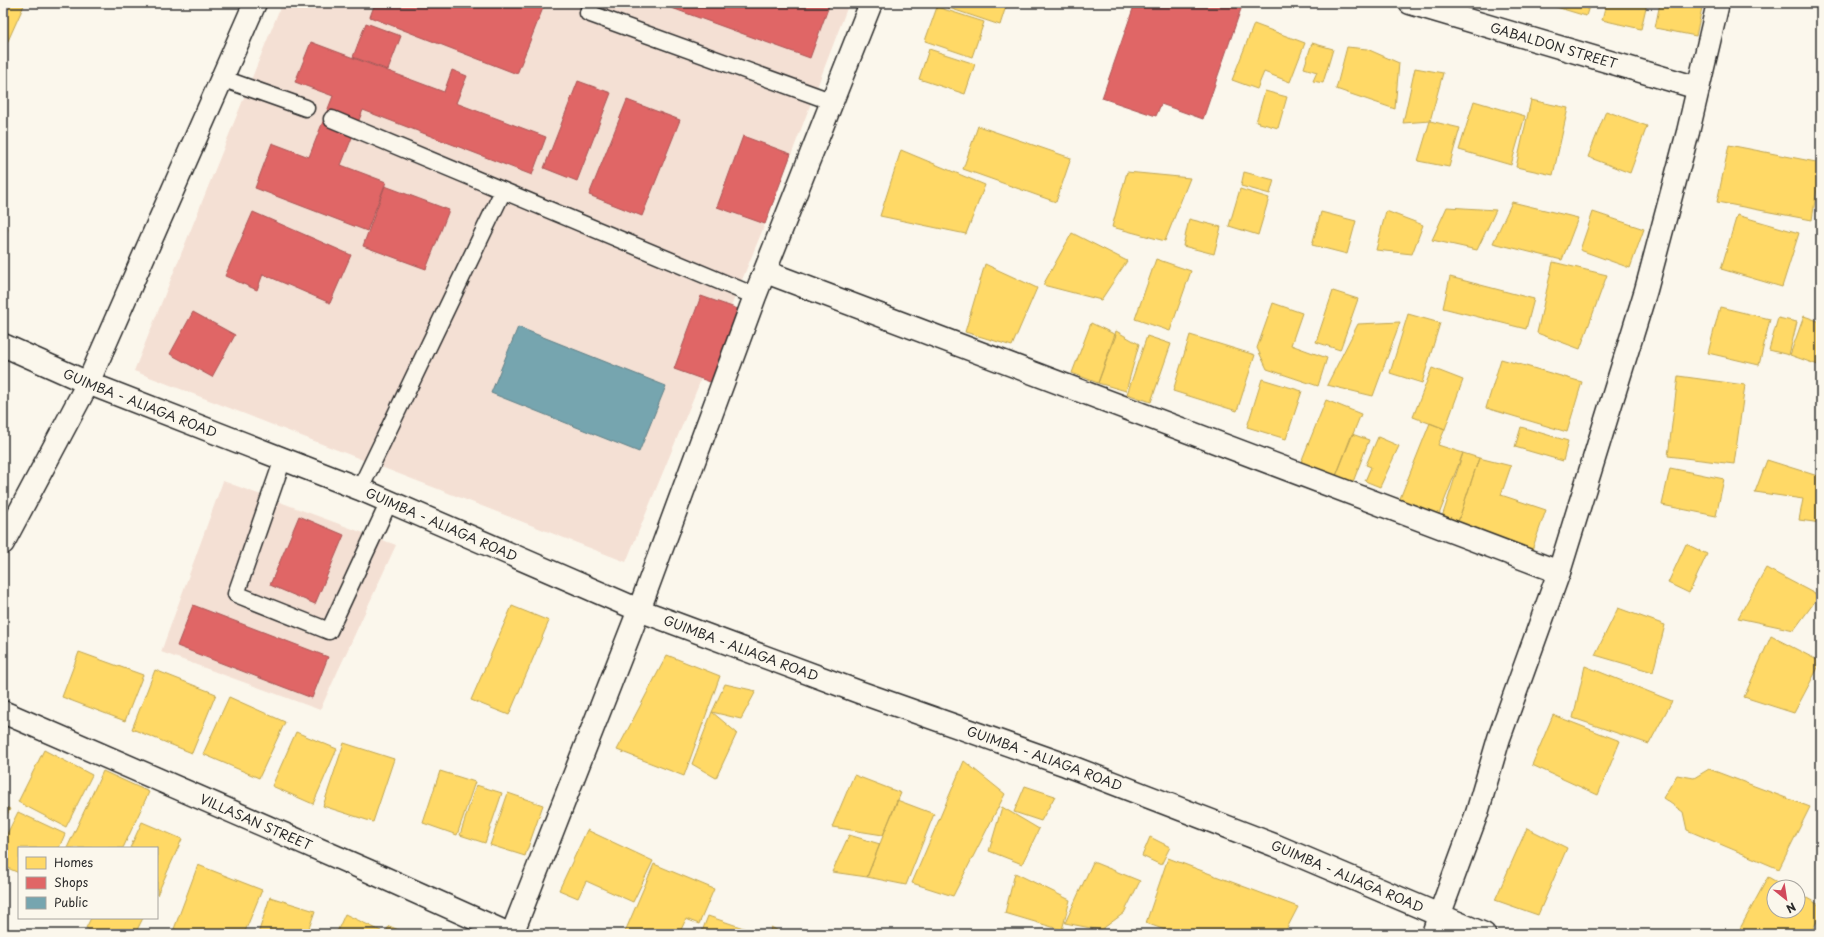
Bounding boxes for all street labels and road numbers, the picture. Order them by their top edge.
street label: GABALDON STREET [1488,17,1620,73]
street label: GUIMBA - ALIAGA ROAD [60,363,220,441]
street label: GUIMBA - ALIAGA ROAD [363,483,521,565]
street label: GUIMBA - ALIAGA ROAD [661,610,821,685]
street label: GUIMBA - ALIAGA ROAD [965,721,1125,795]
street label: VILLASAN STREET [197,789,315,854]
street label: GUIMBA - ALIAGA ROAD [1268,835,1427,916]

